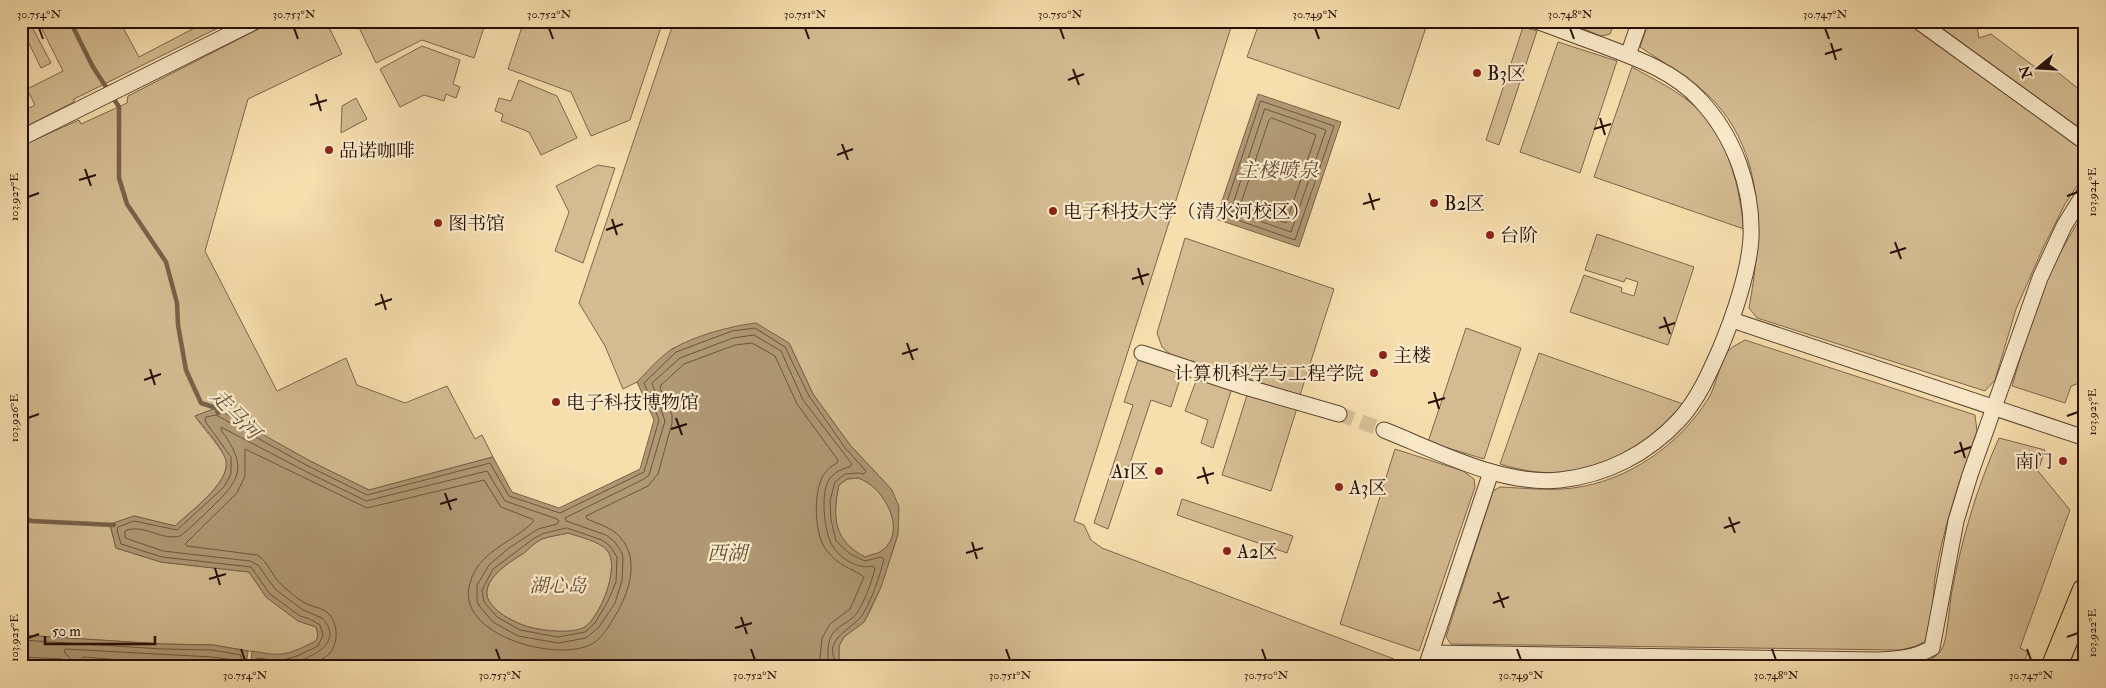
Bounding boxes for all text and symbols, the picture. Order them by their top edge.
text: 30.754°N [17,7,62,22]
text: 30.753°N [273,7,316,22]
text: 30.752°N [527,7,571,22]
text: 30.751°N [784,7,827,22]
text: 30.750°N [1038,7,1082,22]
text: 30.749°N [1292,7,1338,22]
text: 30.748°N [1548,7,1593,22]
text: 30.747°N [1803,7,1847,22]
north arrow [2014,42,2064,92]
place label: B3区 [1487,62,1526,86]
text: N [2016,63,2036,81]
marker: B3区 [1471,67,1483,79]
place label: 品诺咖啡 [339,139,415,163]
marker: 品诺咖啡 [323,144,335,156]
water label: 主楼喷泉 [1238,158,1319,183]
text: 103.924°E [2085,167,2100,216]
text: 103.927°E [7,173,22,221]
place label: B2区 [1444,192,1485,216]
marker: B2区 [1428,197,1440,209]
place label: 电子科技大学（清水河校区） [1063,200,1310,224]
marker: 电子科技大学（清水河校区） [1047,205,1059,217]
place label: 图书馆 [448,212,505,236]
marker: 图书馆 [432,217,444,229]
place label: 台阶 [1500,224,1538,248]
marker: 台阶 [1484,229,1496,241]
place label: 主楼 [1393,344,1431,368]
marker: 主楼 [1377,349,1389,361]
place label: 计算机科学与工程学院 [1174,362,1364,386]
marker: 计算机科学与工程学院 [1368,367,1380,379]
water label: 走马河 [206,384,268,447]
text: 103.923°E [2085,388,2100,436]
place label: 电子科技博物馆 [566,391,699,415]
text: 103.926°E [7,393,22,442]
marker: 电子科技博物馆 [550,396,562,408]
place label: 南门 [2015,450,2053,474]
marker: 南门 [2057,455,2069,467]
place label: A1区 [1110,460,1149,484]
marker: A1区 [1153,465,1165,477]
place label: A3区 [1348,476,1387,500]
marker: A3区 [1333,481,1345,493]
place label: A2区 [1236,540,1278,564]
water label: 西湖 [707,541,750,566]
marker: A2区 [1221,545,1233,557]
park label: 湖心岛 [529,574,587,598]
text: 103.922°E [2085,608,2100,657]
scale bar [45,613,155,645]
text: 103.925°E [7,614,22,662]
text: 50 m [52,622,81,641]
text: 30.754°N [223,668,268,683]
text: 30.753°N [479,668,522,683]
text: 30.752°N [733,668,777,683]
text: 30.751°N [989,668,1032,683]
text: 30.750°N [1244,668,1288,683]
text: 30.749°N [1498,668,1544,683]
text: 30.748°N [1754,668,1799,683]
text: 30.747°N [2009,668,2053,683]

